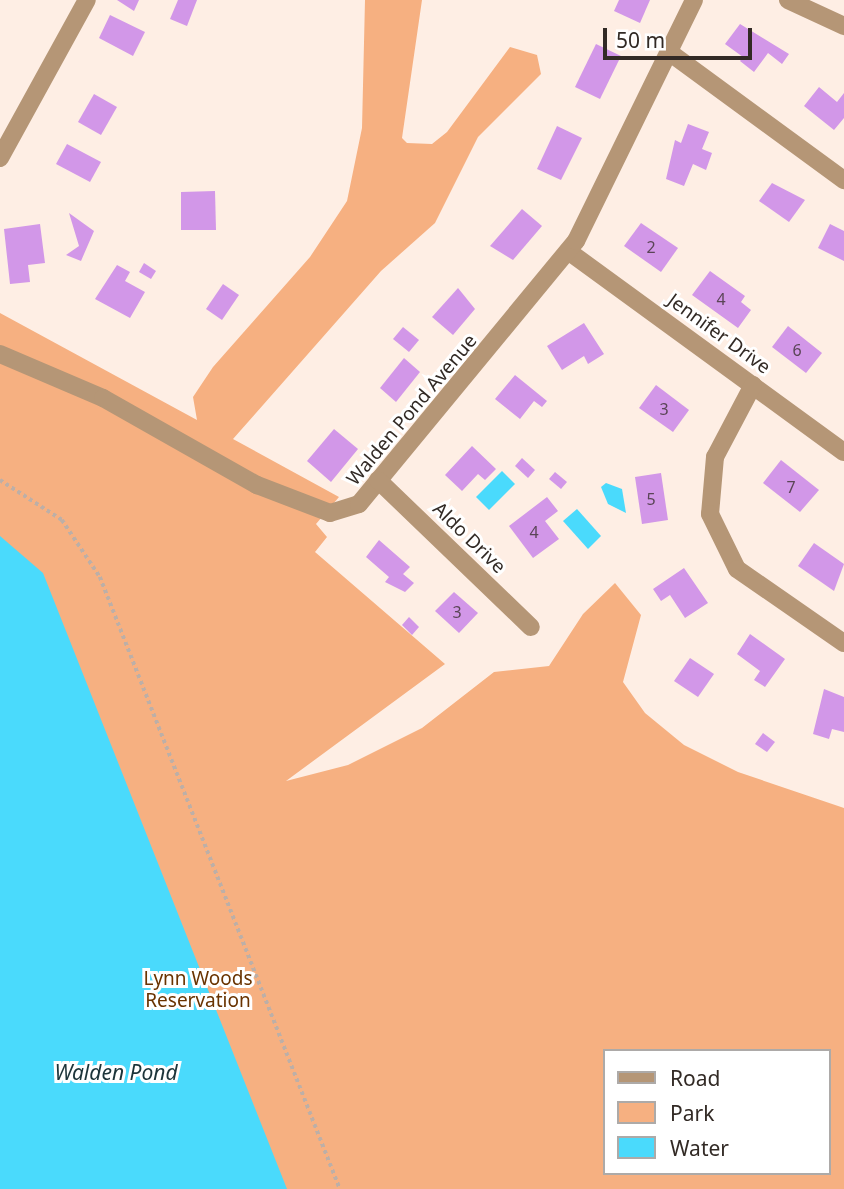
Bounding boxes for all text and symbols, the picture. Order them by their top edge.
scale bar [606,14,755,58]
text: 50 m [616,26,665,54]
house number: 2 [646,237,656,257]
street label: Jennifer Drive [663,289,775,379]
house number: 4 [716,289,726,309]
street label: Walden Pond Avenue [342,330,482,490]
house number: 6 [792,340,802,360]
house number: 3 [659,399,669,419]
house number: 7 [786,477,796,497]
house number: 5 [646,489,656,509]
street label: Aldo Drive [428,498,510,578]
house number: 4 [529,522,539,542]
house number: 3 [452,602,462,622]
park label: Lynn Woods Reservation [143,968,253,1012]
legend [602,1049,830,1175]
water label: Walden Pond [54,1059,178,1085]
text: Road [670,1064,720,1092]
text: Park [670,1099,714,1127]
text: Water [670,1134,729,1162]

